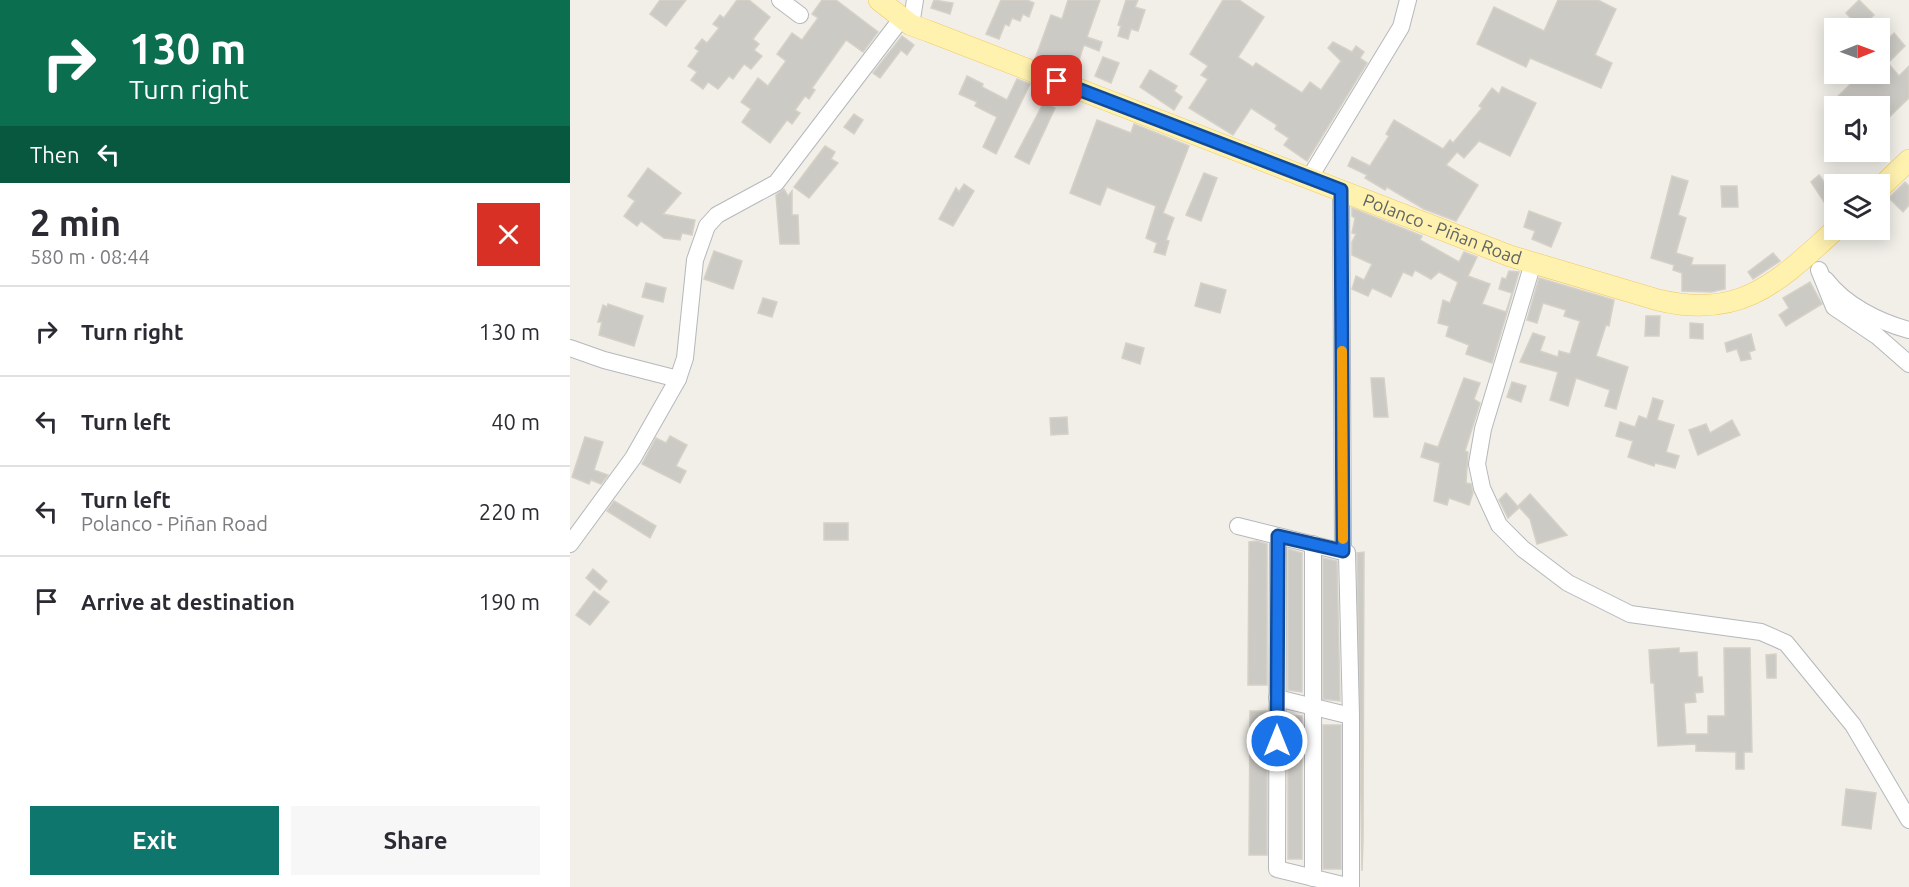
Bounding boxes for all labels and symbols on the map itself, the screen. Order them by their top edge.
north arrow [1824,18,1890,84]
pin [1031,55,1082,106]
street label: Polanco - Piñan Road [1361,189,1524,268]
position arrow [1245,709,1309,773]

